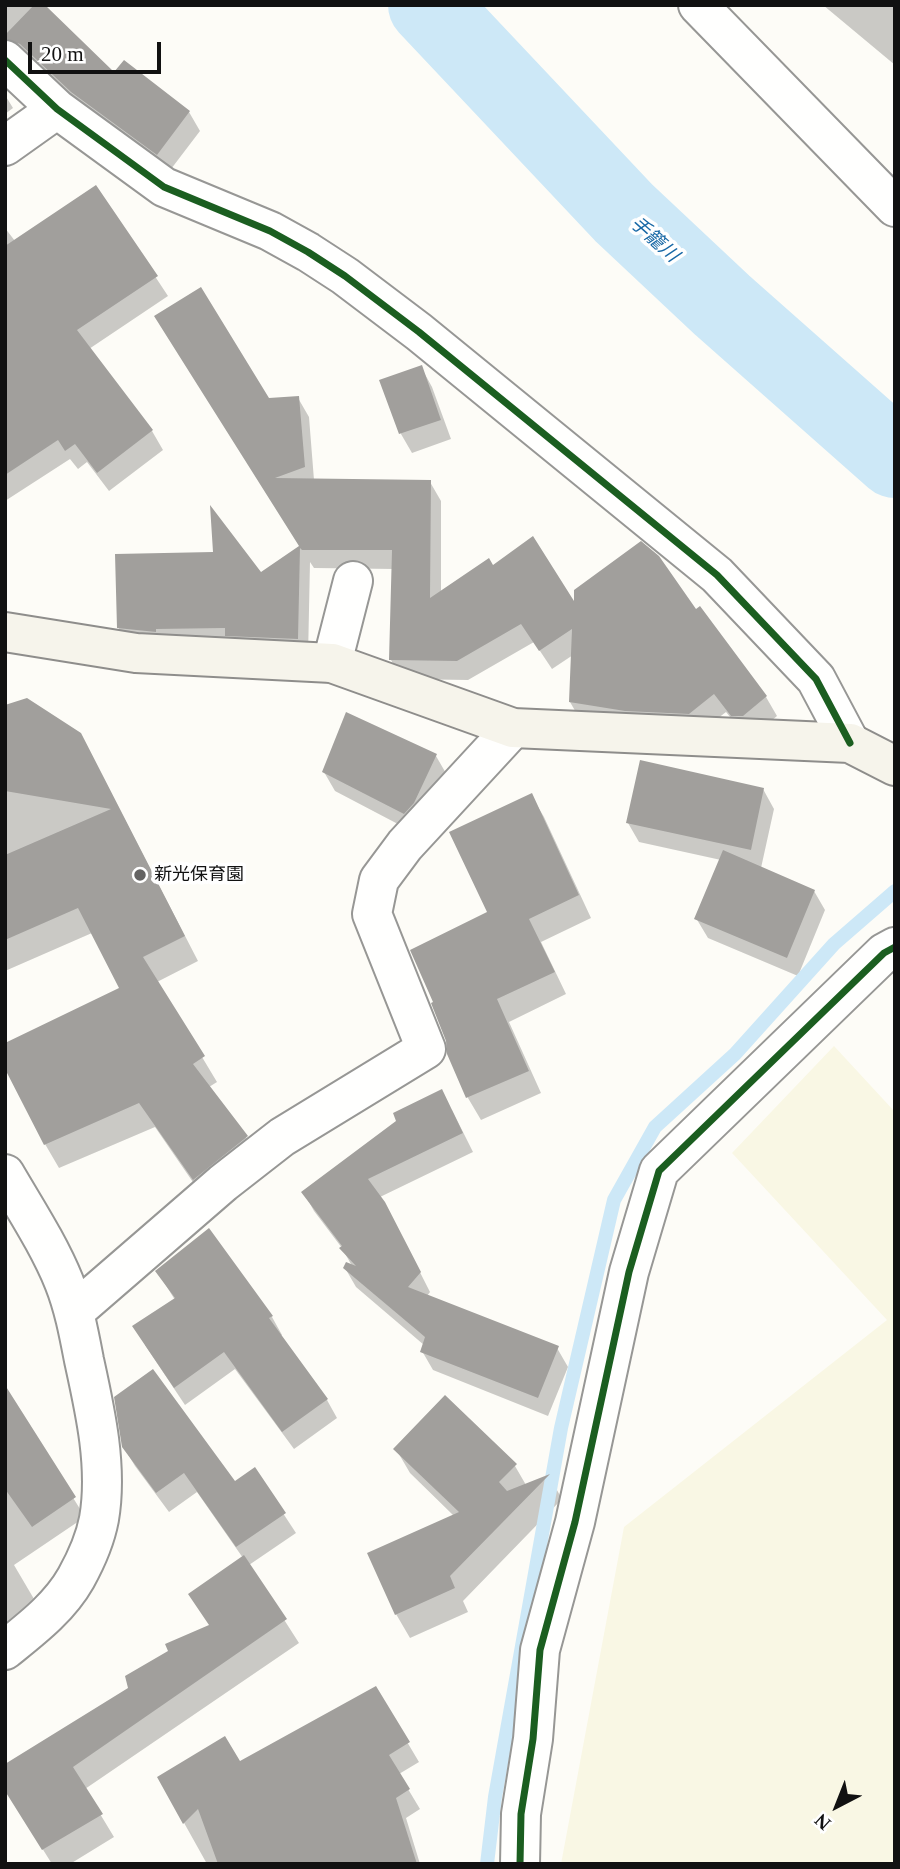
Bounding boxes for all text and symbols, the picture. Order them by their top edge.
scale bar [32,28,164,72]
text: 20 m [41,42,84,66]
water label: 手籠川 [625,212,683,268]
place label: 新光保育園 [154,864,244,886]
marker: 新光保育園 [132,867,148,883]
north arrow [802,1771,872,1841]
text: N [810,1810,835,1834]

